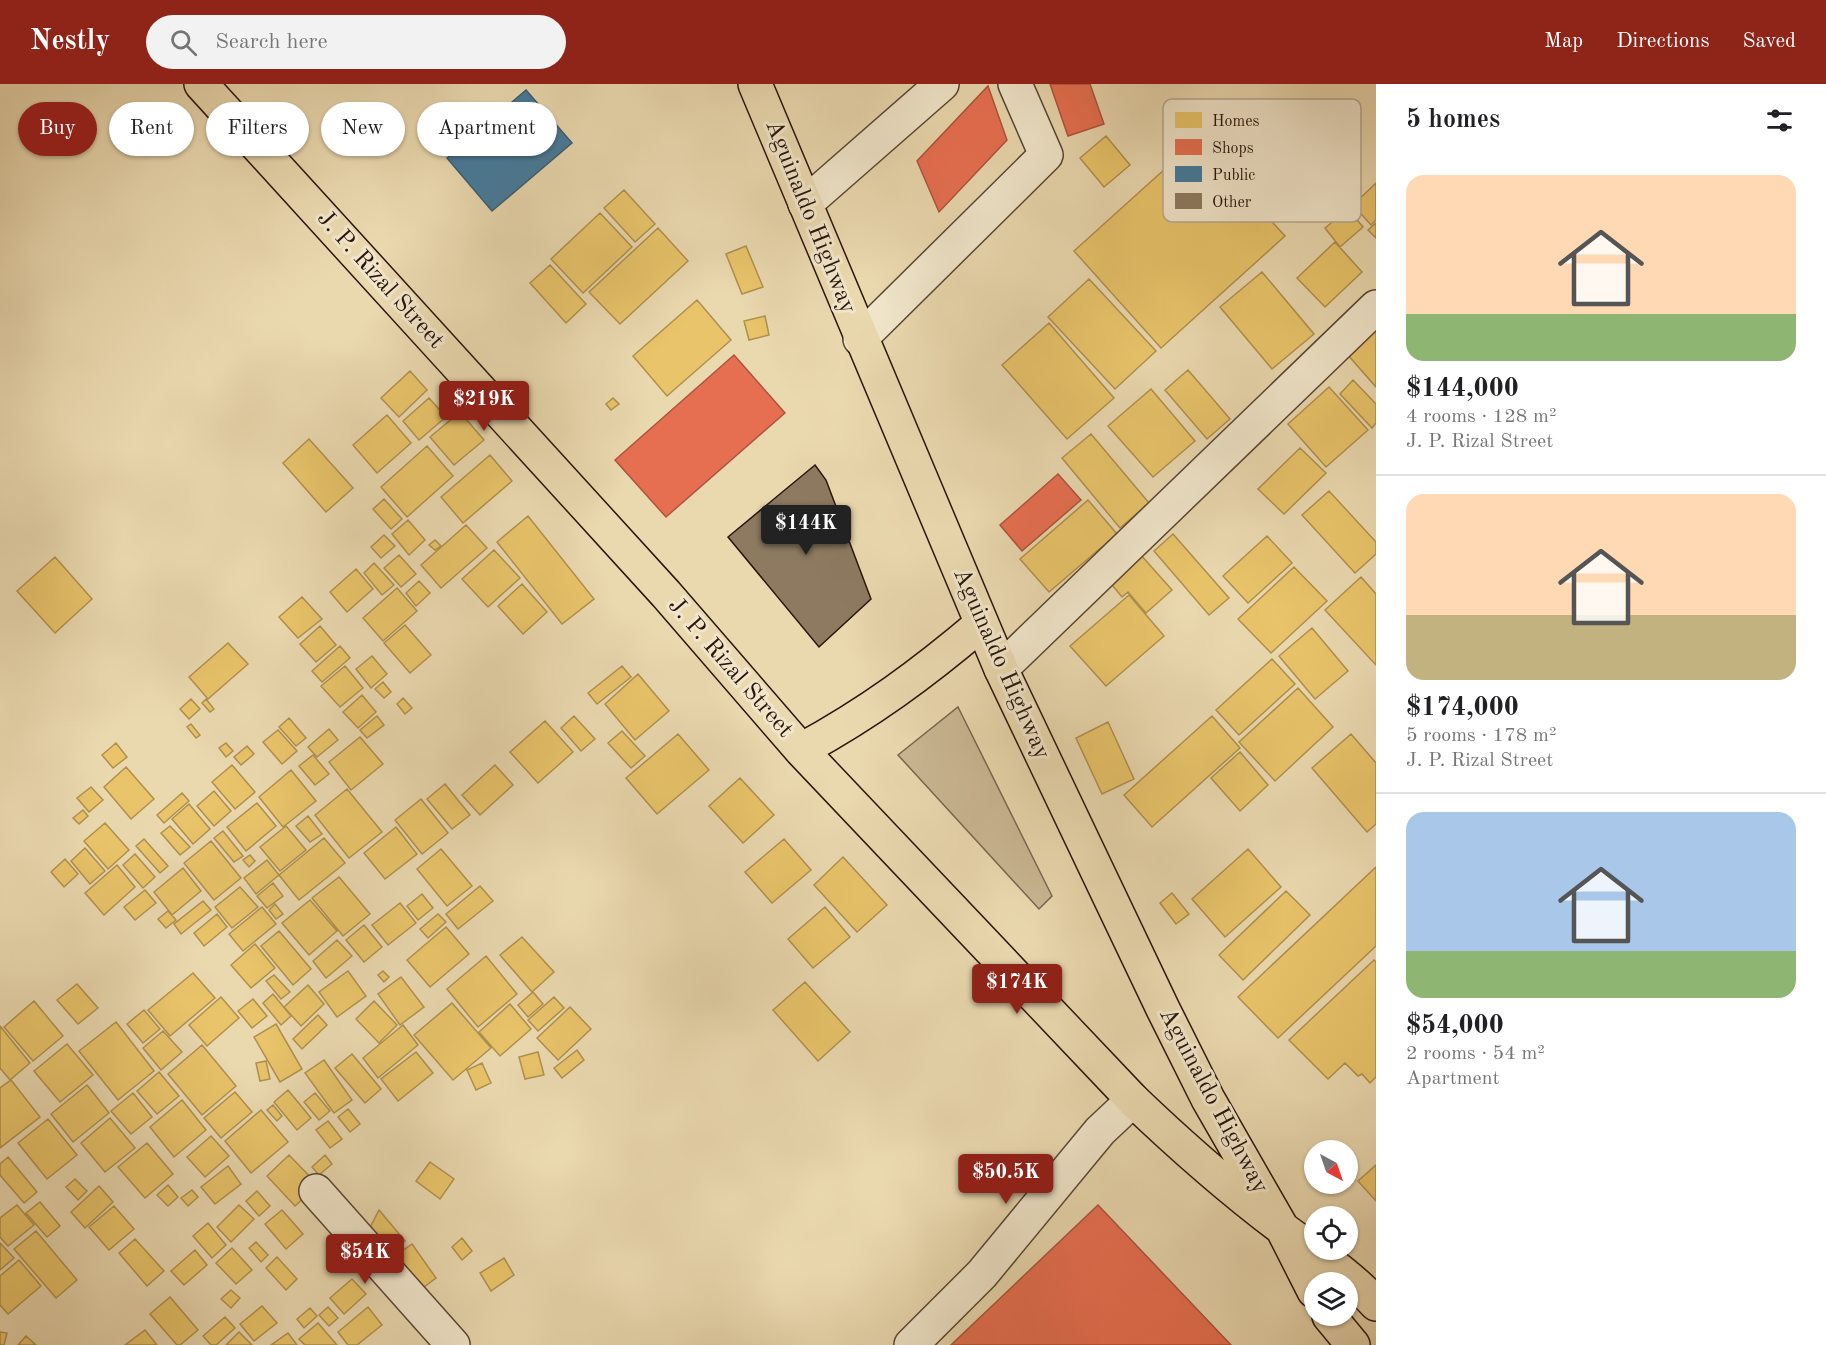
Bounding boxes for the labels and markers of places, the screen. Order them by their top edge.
pin: $219K [442,381,526,432]
pin: $144K [764,505,848,556]
pin: $174K [975,964,1059,1015]
pin: $50.5K [957,1154,1055,1205]
pin: $54K [329,1234,401,1285]

